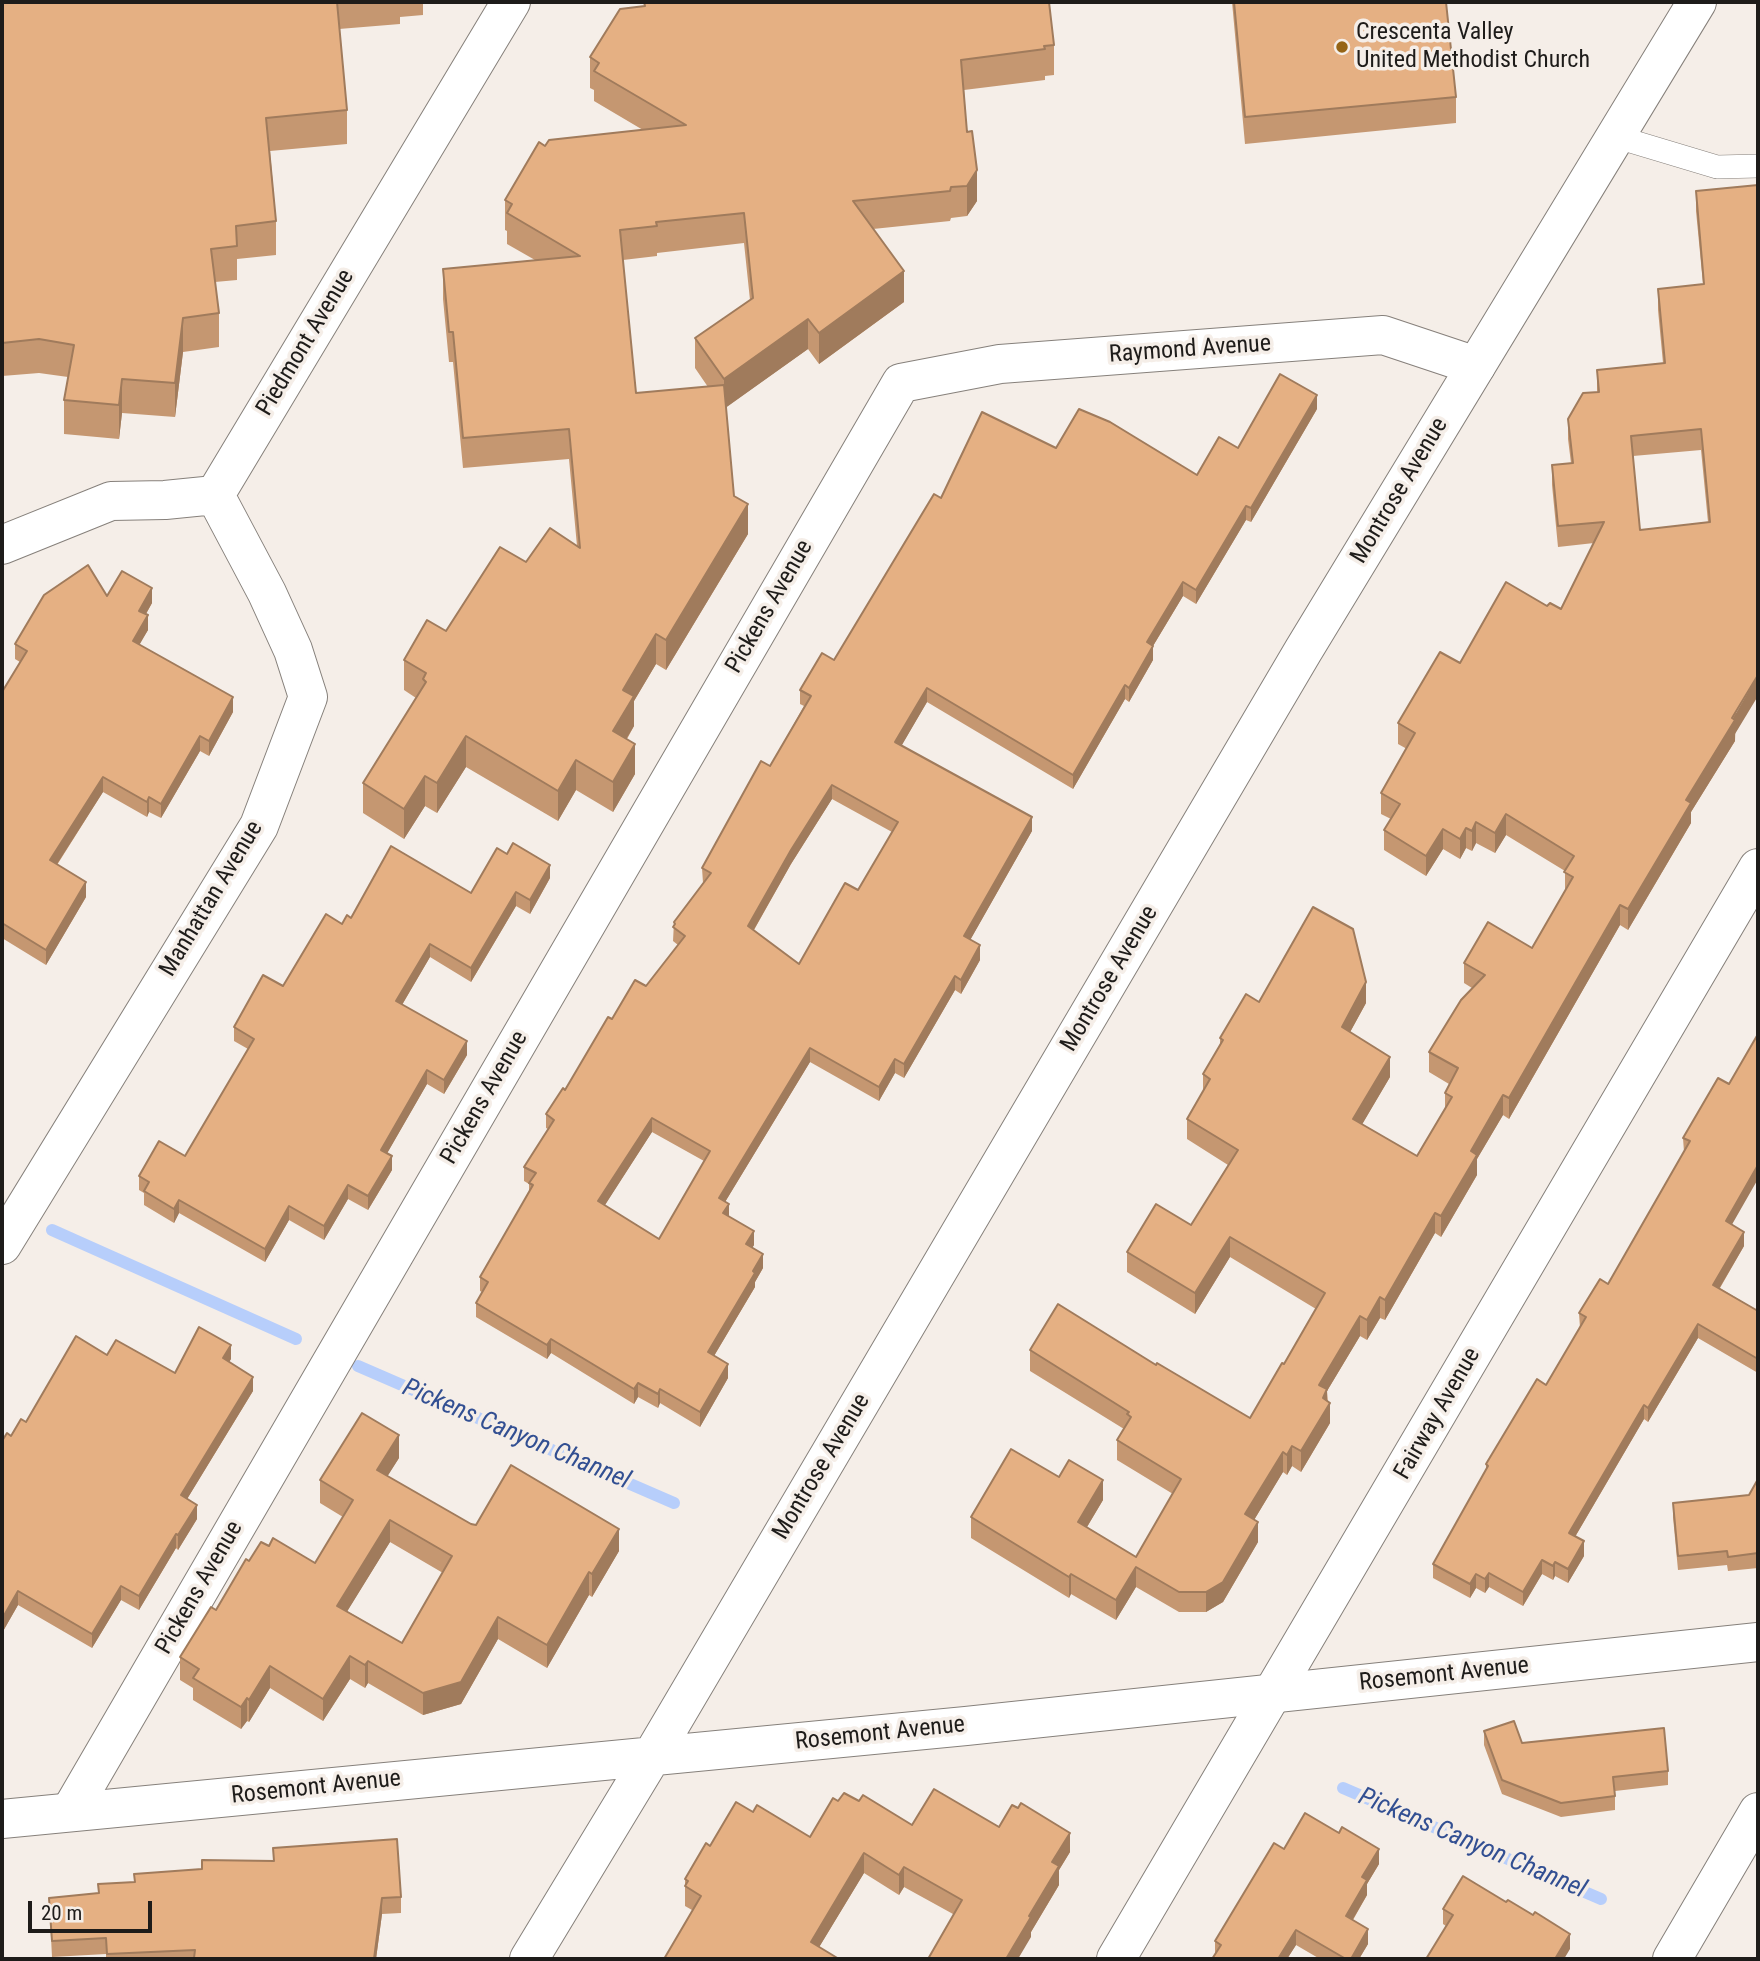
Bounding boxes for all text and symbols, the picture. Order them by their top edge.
place label: Crescenta Valley United Methodist Church [1356,19,1590,75]
marker: Crescenta Valley United Methodist Church [1334,39,1350,55]
street label: Piedmont Avenue [251,265,361,421]
street label: Raymond Avenue [1108,330,1272,370]
street label: Montrose Avenue [1345,413,1455,569]
street label: Pickens Avenue [720,535,820,679]
street label: Manhattan Avenue [154,816,270,982]
street label: Montrose Avenue [1055,901,1165,1057]
street label: Pickens Avenue [435,1026,535,1170]
street label: Fairway Avenue [1389,1343,1487,1485]
water label: Pickens Canyon Channel [397,1373,635,1497]
street label: Montrose Avenue [767,1389,877,1545]
street label: Pickens Avenue [150,1516,250,1660]
street label: Rosemont Avenue [1358,1652,1530,1698]
street label: Rosemont Avenue [794,1711,966,1757]
street label: Rosemont Avenue [230,1765,402,1811]
water label: Pickens Canyon Channel [1353,1782,1591,1906]
scale bar [32,1888,156,1932]
text: 20 m [41,1901,82,1925]

